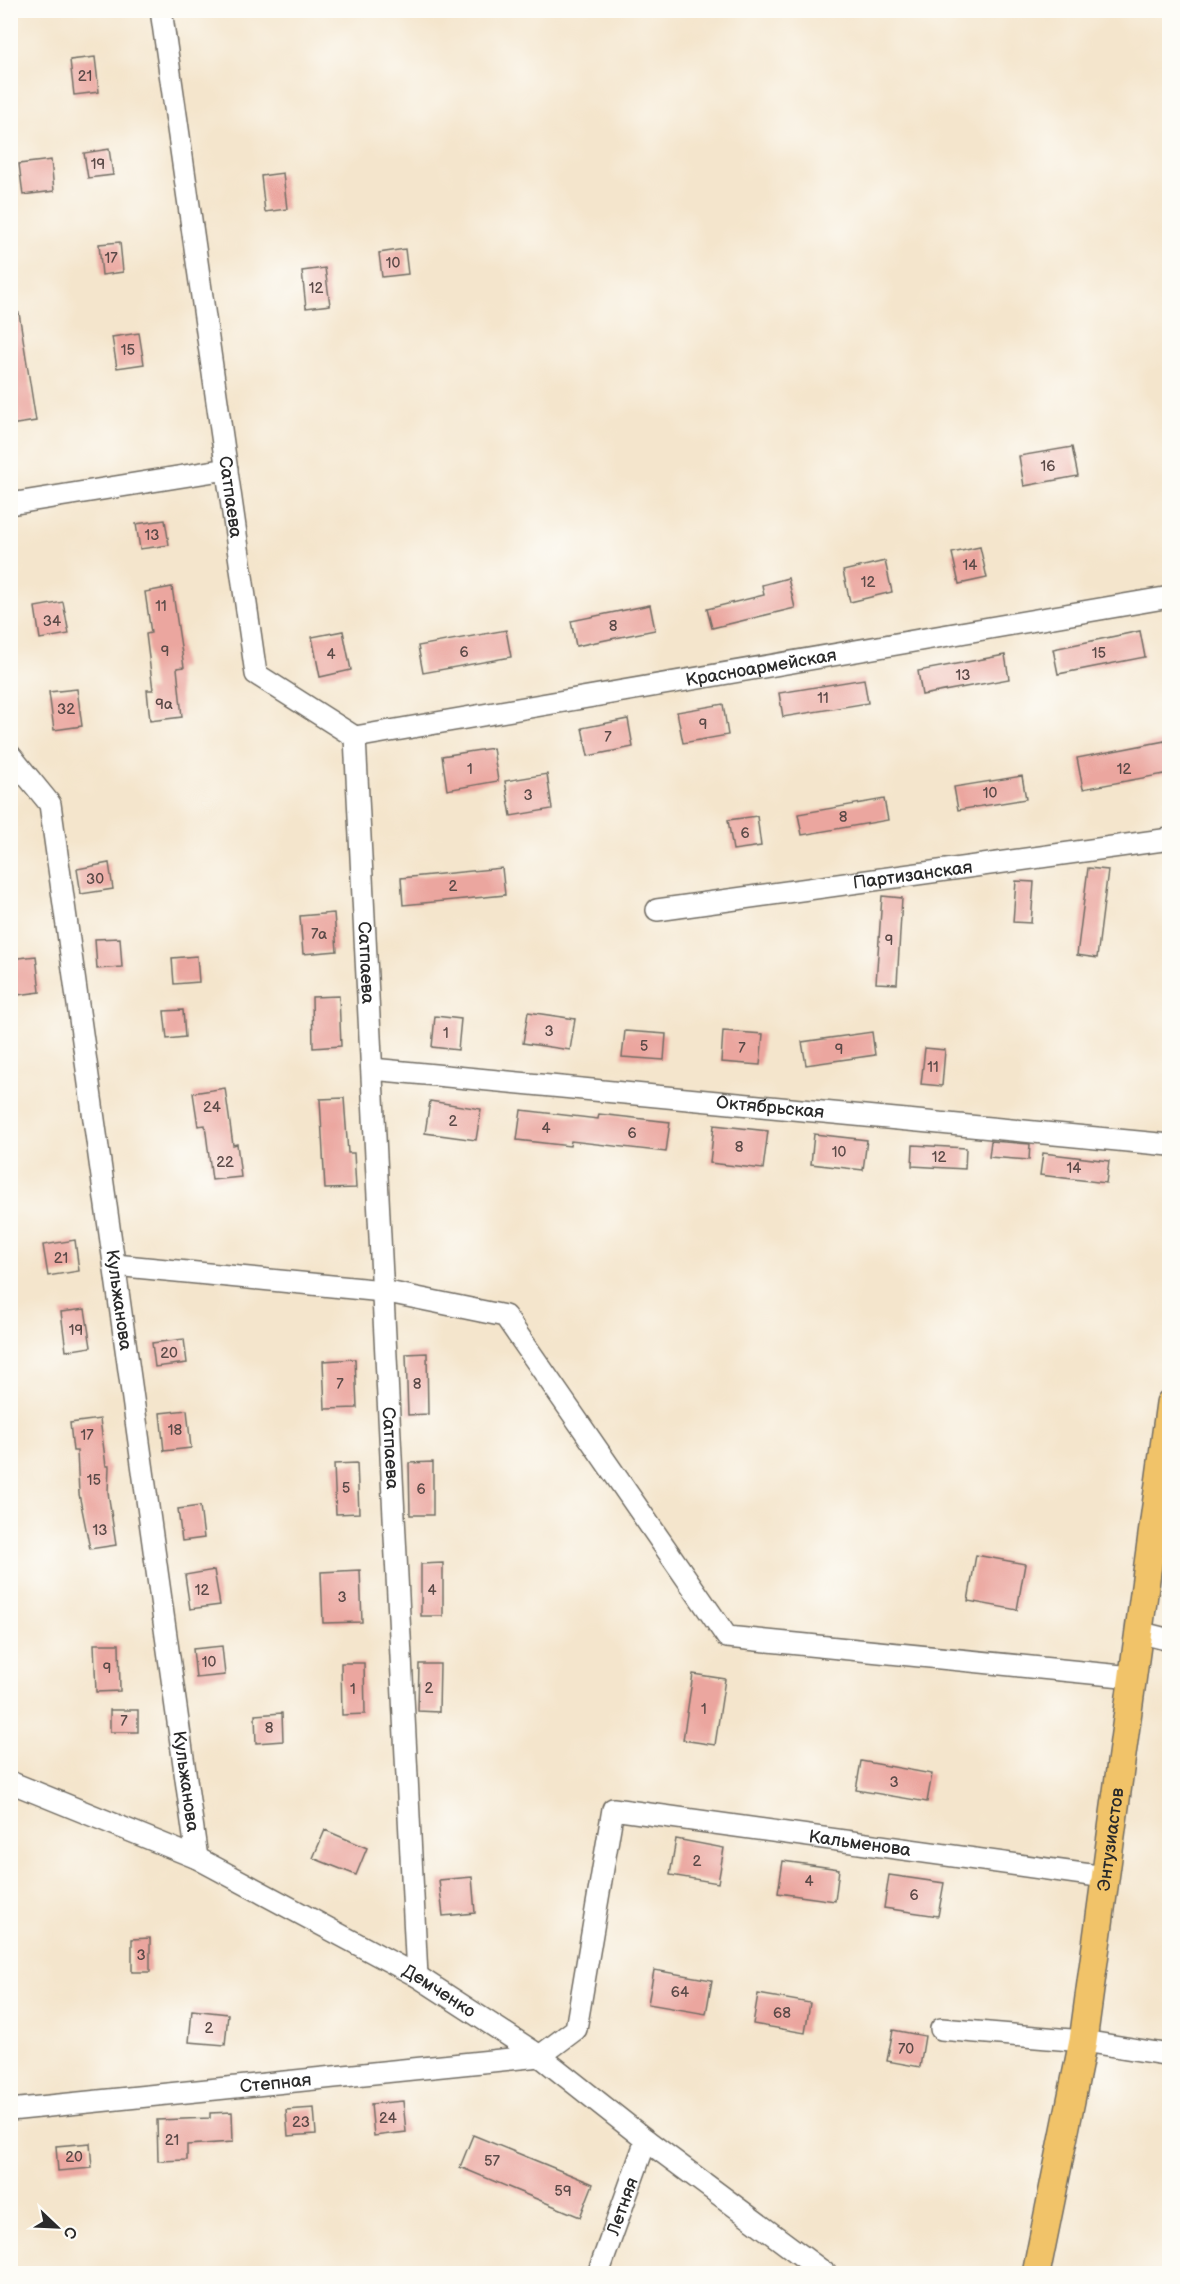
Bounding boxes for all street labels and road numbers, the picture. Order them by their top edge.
street label: Сатпаева [214,455,247,540]
street label: Красноармейская [684,644,838,691]
street label: Партизанская [851,856,974,893]
street label: Сатпаева [354,921,379,1005]
street label: Октябрьская [715,1091,825,1123]
street label: Кульжанова [102,1248,137,1352]
street label: Сатпаева [378,1406,403,1490]
street label: Кульжанова [169,1730,204,1833]
street label: Энтузиастов [1093,1786,1128,1893]
street label: Кальменова [807,1826,913,1861]
street label: Демченко [399,1960,480,2022]
street label: Степная [239,2069,312,2097]
street label: Летняя [602,2174,642,2239]

